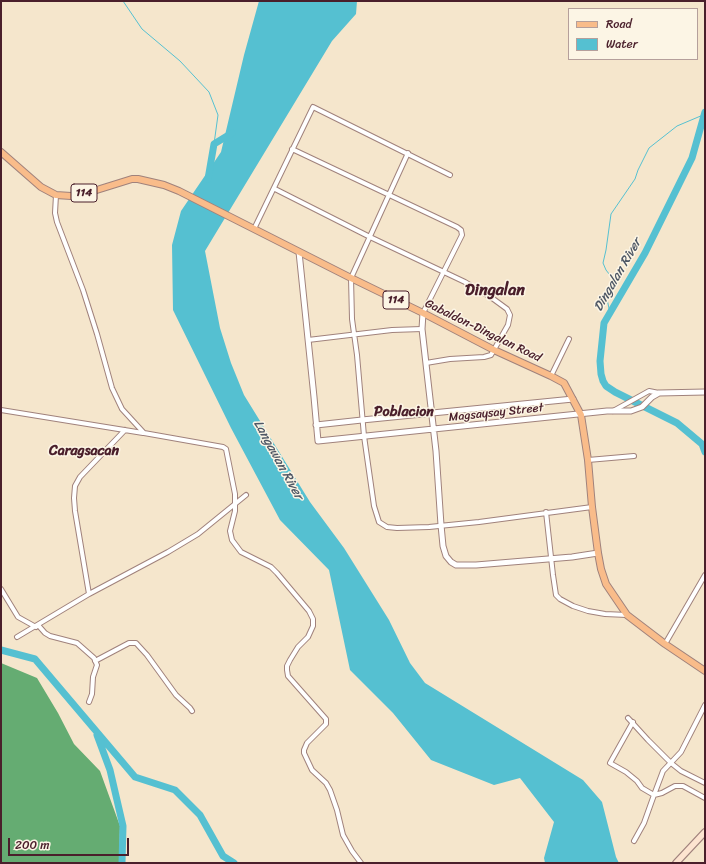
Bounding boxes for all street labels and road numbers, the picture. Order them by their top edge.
road number: 114 [71,184,97,202]
road number: 114 [383,291,409,309]
street label: Gabaldon-Dingalan Road [422,297,544,365]
street label: Magsaysay Street [448,401,544,425]

